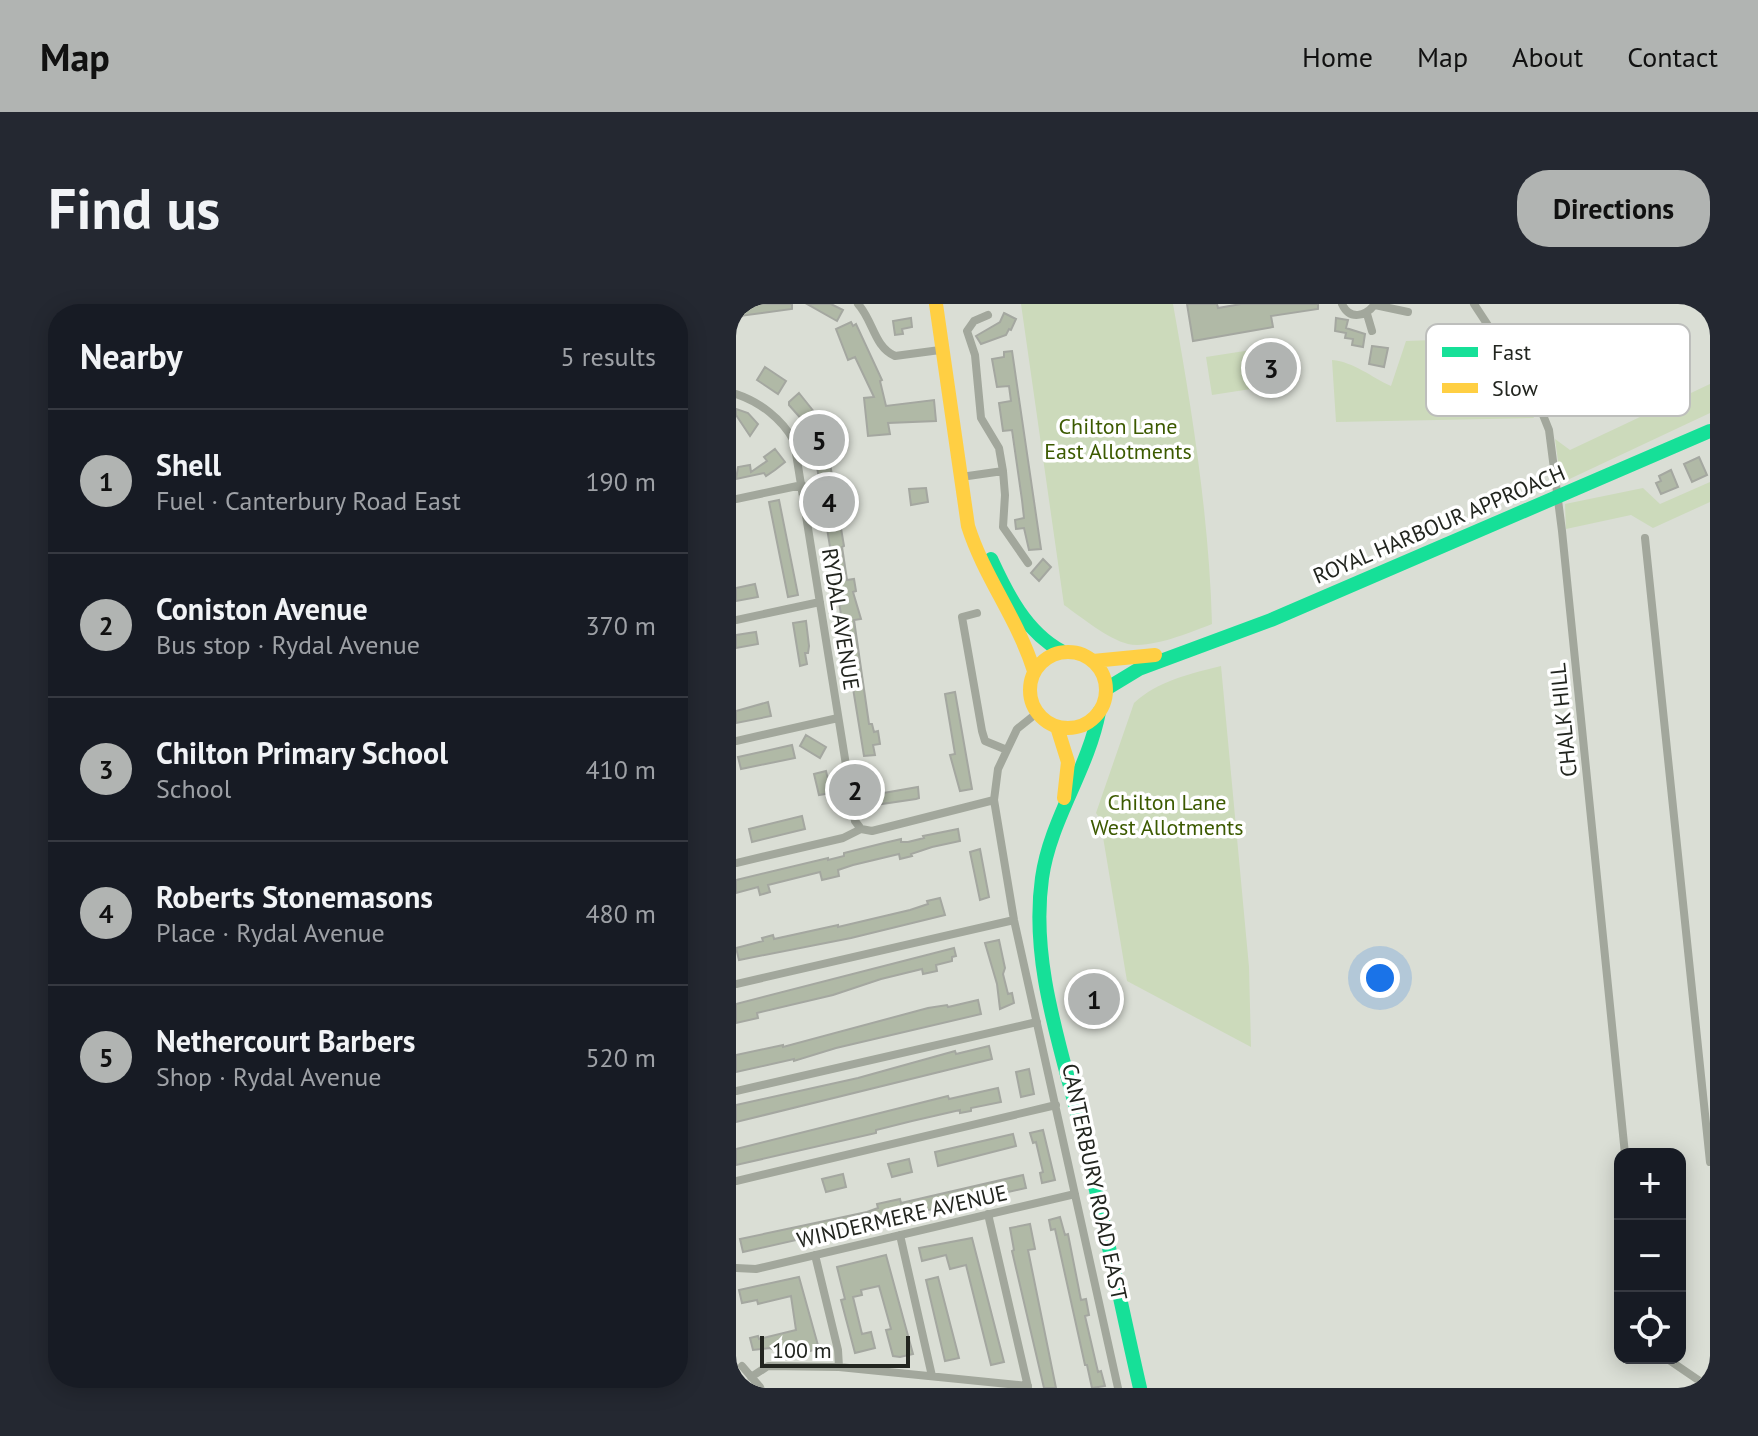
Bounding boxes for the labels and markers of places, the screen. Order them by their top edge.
pin: 3 [1245,338,1297,398]
pin: 5 [793,410,845,470]
pin: 4 [803,472,855,532]
pin: 2 [829,760,881,820]
pin: 1 [1068,969,1120,1029]

